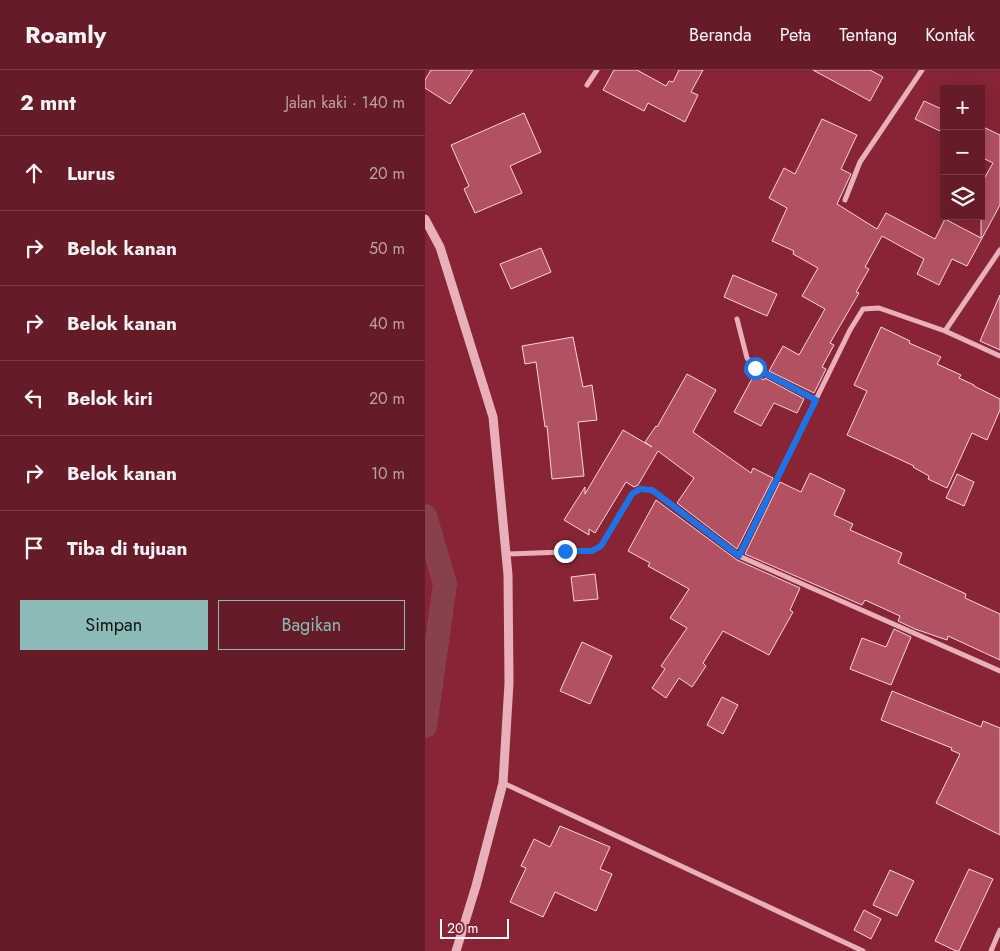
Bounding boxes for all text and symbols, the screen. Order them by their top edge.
text: Roamly [25,17,106,52]
text: Beranda [689,22,752,48]
text: Peta [780,22,811,48]
text: Tentang [839,22,897,48]
text: Kontak [925,22,975,48]
map controls [940,85,985,220]
button: + [940,85,985,130]
text: 2 mnt [20,88,76,118]
text: Jalan kaki · 140 m [285,91,405,114]
button: − [940,130,985,175]
icon: ahead [20,159,48,187]
text: Lurus [67,160,115,187]
text: 20 m [369,162,405,185]
button: layers [940,175,985,220]
icon: right [20,234,48,262]
text: Belok kanan [67,235,177,262]
text: 50 m [369,237,405,260]
icon: right [20,309,48,337]
text: Belok kanan [67,310,177,337]
text: 40 m [369,312,405,335]
route start [744,357,767,380]
icon: left [20,384,48,412]
text: Belok kiri [67,385,153,412]
text: 20 m [369,387,405,410]
icon: right [20,459,48,487]
text: Belok kanan [67,460,177,487]
text: 10 m [371,462,405,485]
icon: arrive [20,534,48,562]
text: Tiba di tujuan [67,535,187,562]
route end [554,540,577,563]
button: Simpan [20,600,208,650]
button: Bagikan [218,600,405,650]
scale bar [440,916,509,939]
text: 20 m [447,918,479,938]

